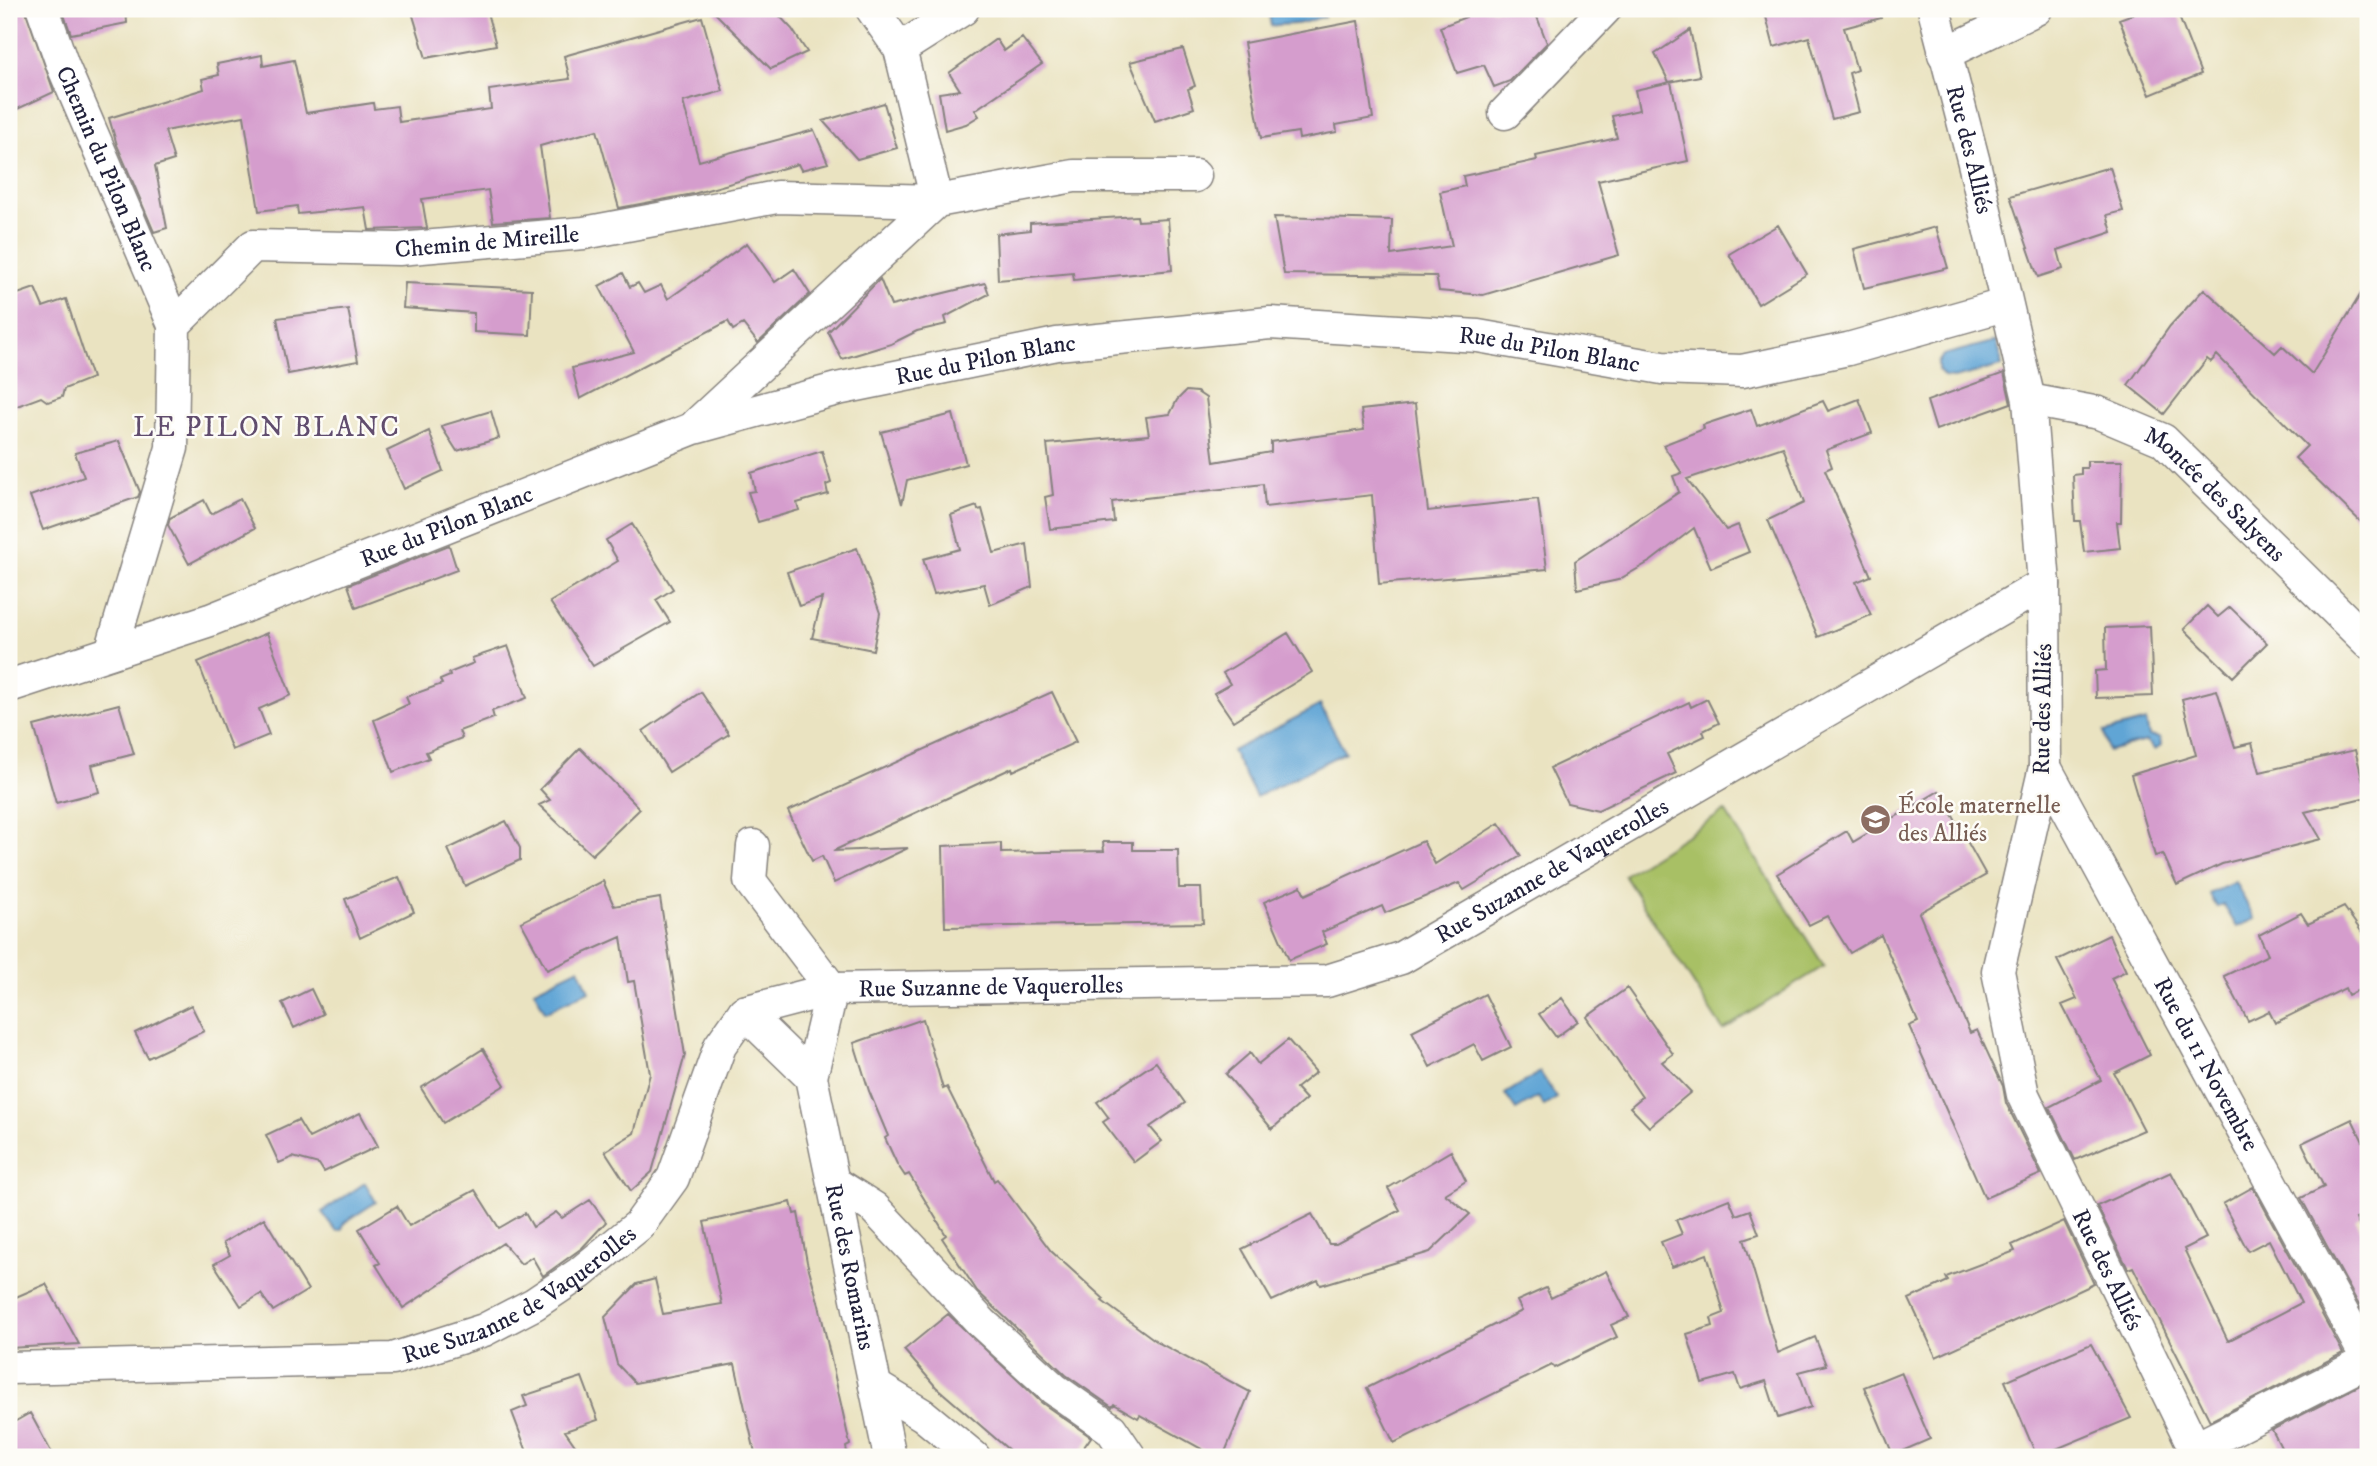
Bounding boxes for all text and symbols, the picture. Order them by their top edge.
street label: Chemin du Pilon Blanc [49,61,163,276]
street label: Rue des Alliés [1938,82,1999,217]
street label: Chemin de Mireille [394,219,581,265]
street label: Rue du Pilon Blanc [1458,321,1642,380]
street label: Rue du Pilon Blanc [893,328,1077,393]
district label: LE PILON BLANC [133,410,401,445]
street label: Montée des Salyens [2140,420,2292,569]
street label: Rue du Pilon Blanc [356,479,538,575]
street label: Rue des Alliés [2027,643,2059,775]
place label: École maternelle des Alliés [1898,791,2061,849]
street label: Rue Suzanne de Vaquerolles [1430,792,1674,951]
school or university icon: École maternelle des Alliés [1858,802,1892,836]
street label: Rue Suzanne de Vaquerolles [858,970,1123,1005]
street label: Rue du 11 Novembre [2146,972,2265,1156]
street label: Rue des Romarins [818,1181,881,1353]
street label: Rue des Alliés [2065,1204,2149,1336]
street label: Rue Suzanne de Vaquerolles [399,1219,643,1371]

